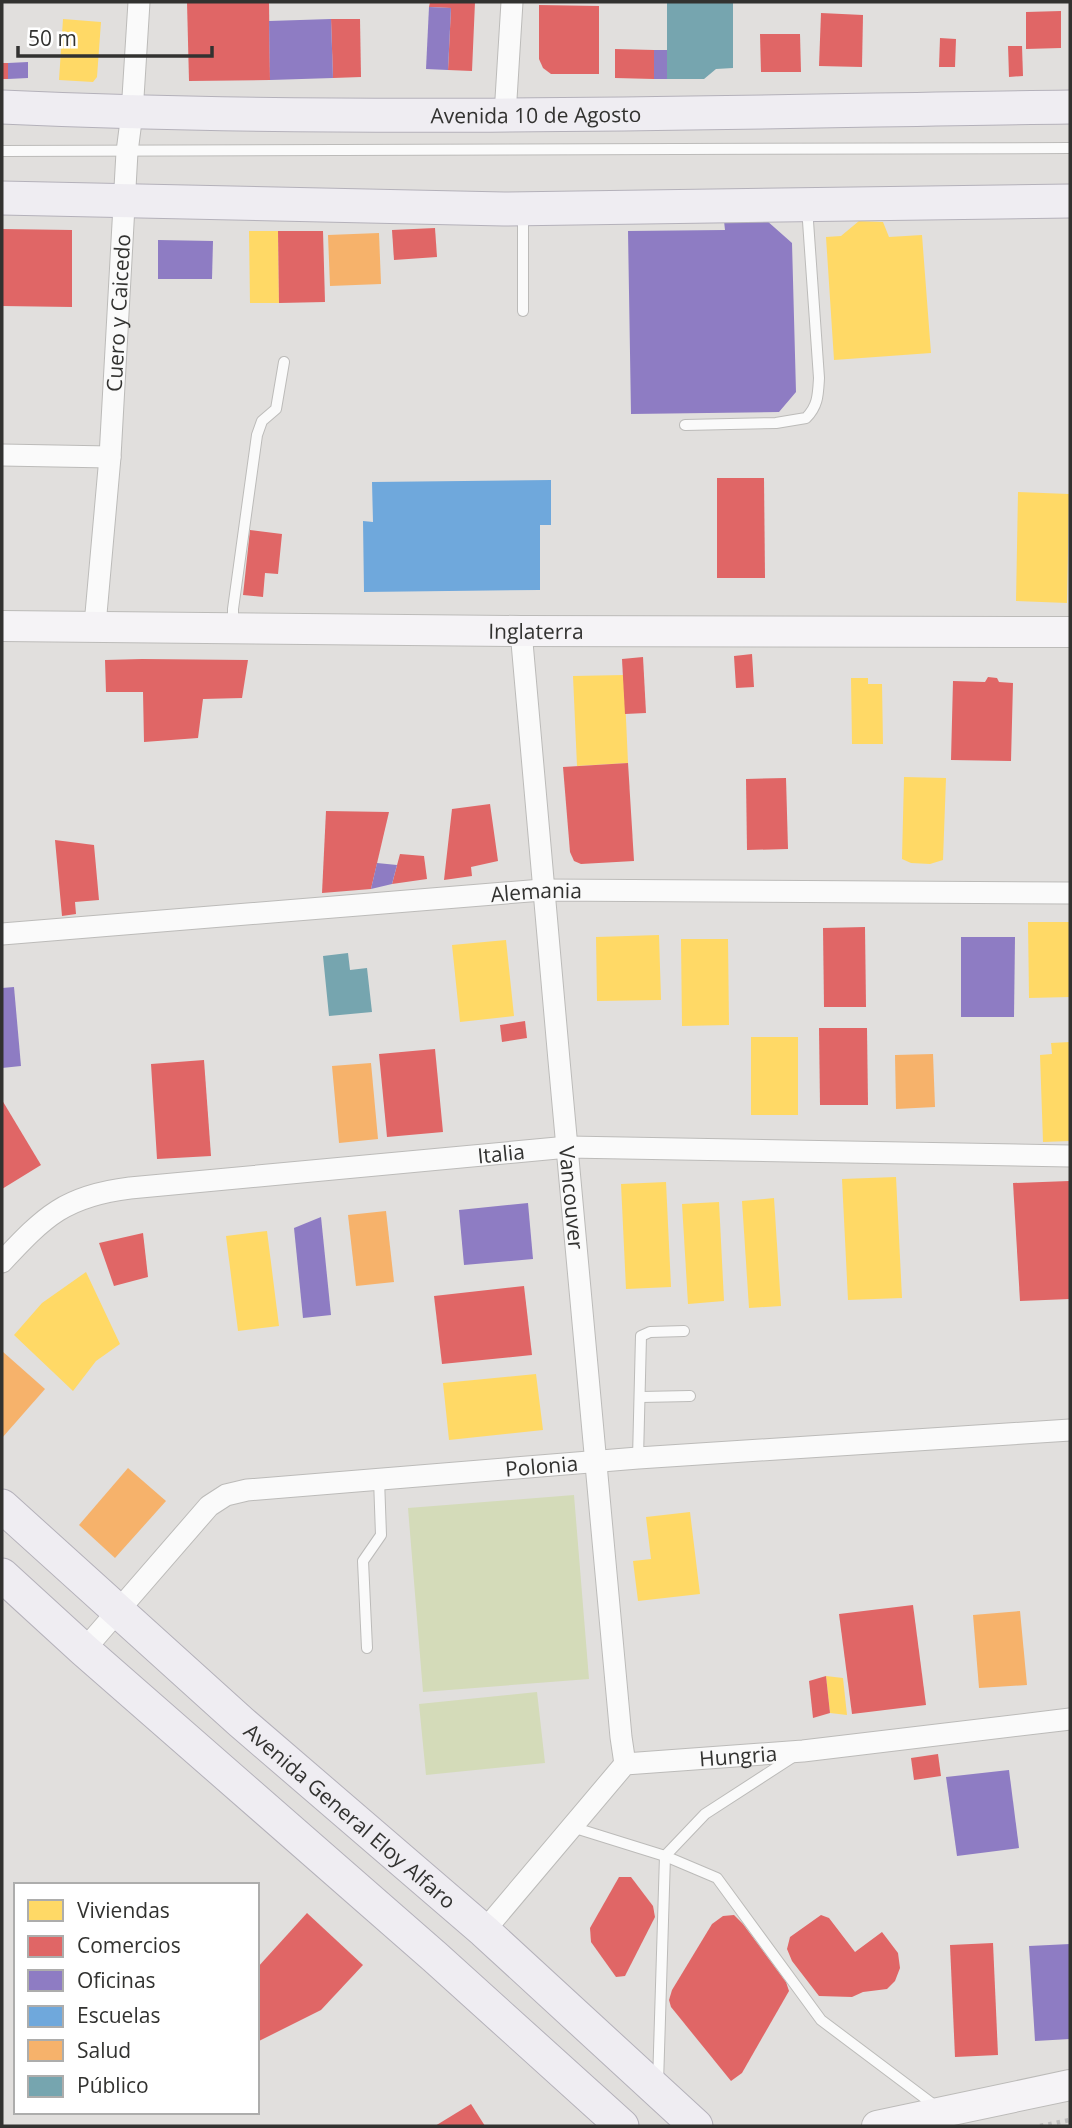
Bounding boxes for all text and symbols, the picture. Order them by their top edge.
scale bar [18,14,212,58]
text: 50 m [28,24,77,52]
street label: Avenida 10 de Agosto [430,100,641,129]
street label: Cuero y Caicedo [100,233,136,393]
street label: Inglaterra [488,617,584,645]
street label: Alemania [490,876,582,908]
street label: Italia [476,1137,526,1169]
street label: Vancouver [553,1145,591,1251]
street label: Polonia [504,1449,579,1483]
street label: Avenida General Eloy Alfaro [238,1717,462,1915]
street label: Hungria [698,1739,778,1773]
legend [14,1883,259,2114]
text: Viviendas [77,1896,170,1924]
text: Comercios [77,1931,181,1959]
text: Oficinas [77,1966,156,1994]
text: Escuelas [77,2001,160,2029]
text: Salud [77,2036,131,2064]
text: Público [77,2071,149,2099]

